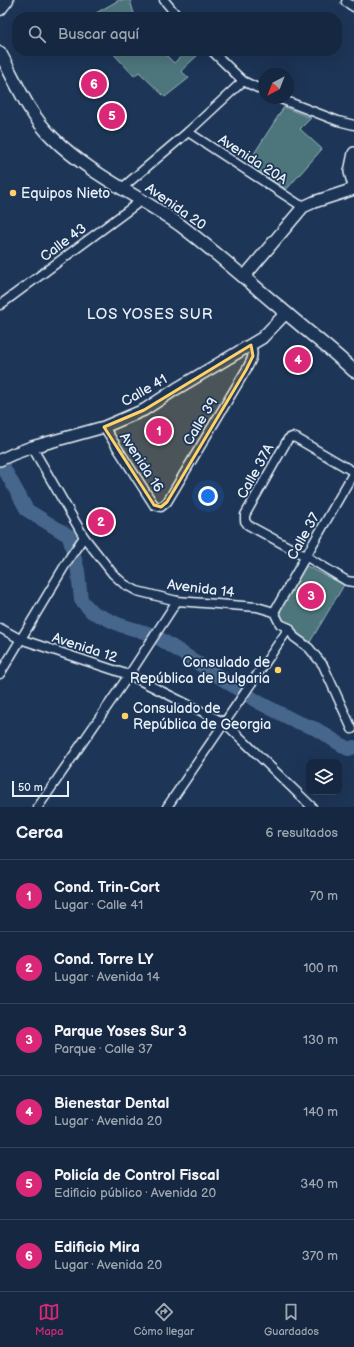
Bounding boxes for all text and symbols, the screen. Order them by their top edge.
search box [12,12,342,56]
icon: search [26,23,48,45]
text: Buscar aquí [58,25,139,44]
north arrow [258,68,294,104]
pin: 6 [81,69,107,99]
pin: 5 [99,101,125,131]
street label: Avenida 20A [215,131,291,188]
street label: Avenida 20 [142,179,209,234]
place label: Equipos Nieto [21,185,110,202]
marker: Equipos Nieto [8,188,18,198]
street label: Calle 43 [37,220,90,265]
district label: LOS YOSES SUR [87,305,213,324]
pin: 4 [285,345,311,375]
street label: Calle 41 [118,371,170,410]
street label: Calle 39 [180,394,221,448]
pin: 1 [146,416,172,446]
street label: Avenida 16 [116,429,168,495]
street label: Calle 37A [233,440,278,502]
your location [198,486,218,506]
pin: 2 [88,507,114,537]
street label: Calle 37 [283,509,323,563]
street label: Avenida 14 [166,576,236,601]
pin: 3 [298,581,324,611]
street label: Avenida 12 [50,629,120,666]
place label: Consulado de República de Bulgaria [130,654,270,687]
marker: Consulado de República de Bulgaria [273,665,283,675]
place label: Consulado de República de Georgia [133,700,271,733]
marker: Consulado de República de Georgia [120,711,130,721]
map controls [306,759,342,795]
button: layers [306,759,342,795]
scale bar [12,779,69,798]
text: 50 m [18,781,43,794]
text: Cerca [16,823,63,843]
text: 6 resultados [266,825,338,841]
text: Cond. Trin-Cort [54,878,160,897]
text: 1 [26,888,32,904]
text: 70 m [310,888,338,904]
text: Lugar · Calle 41 [54,897,143,913]
text: Cond. Torre LY [54,950,153,969]
text: 2 [25,960,33,976]
text: 100 m [303,960,338,976]
text: Lugar · Avenida 14 [54,969,160,985]
text: Parque Yoses Sur 3 [54,1022,187,1041]
text: 3 [25,1032,33,1048]
text: 130 m [303,1032,338,1048]
text: Parque · Calle 37 [54,1041,152,1057]
text: Bienestar Dental [54,1094,169,1113]
text: 4 [25,1104,33,1120]
text: 140 m [303,1104,338,1120]
text: Lugar · Avenida 20 [54,1113,162,1129]
text: Policía de Control Fiscal [54,1166,219,1185]
text: 5 [25,1176,33,1192]
text: 340 m [300,1176,338,1192]
text: Edificio público · Avenida 20 [54,1185,216,1201]
text: Edificio Mira [54,1238,140,1257]
text: 6 [25,1248,33,1264]
text: 370 m [302,1248,338,1264]
text: Lugar · Avenida 20 [54,1257,162,1273]
tab: Mapa [35,1301,63,1338]
tab: Cómo llegar [134,1301,194,1338]
tab: Guardados [264,1301,319,1338]

